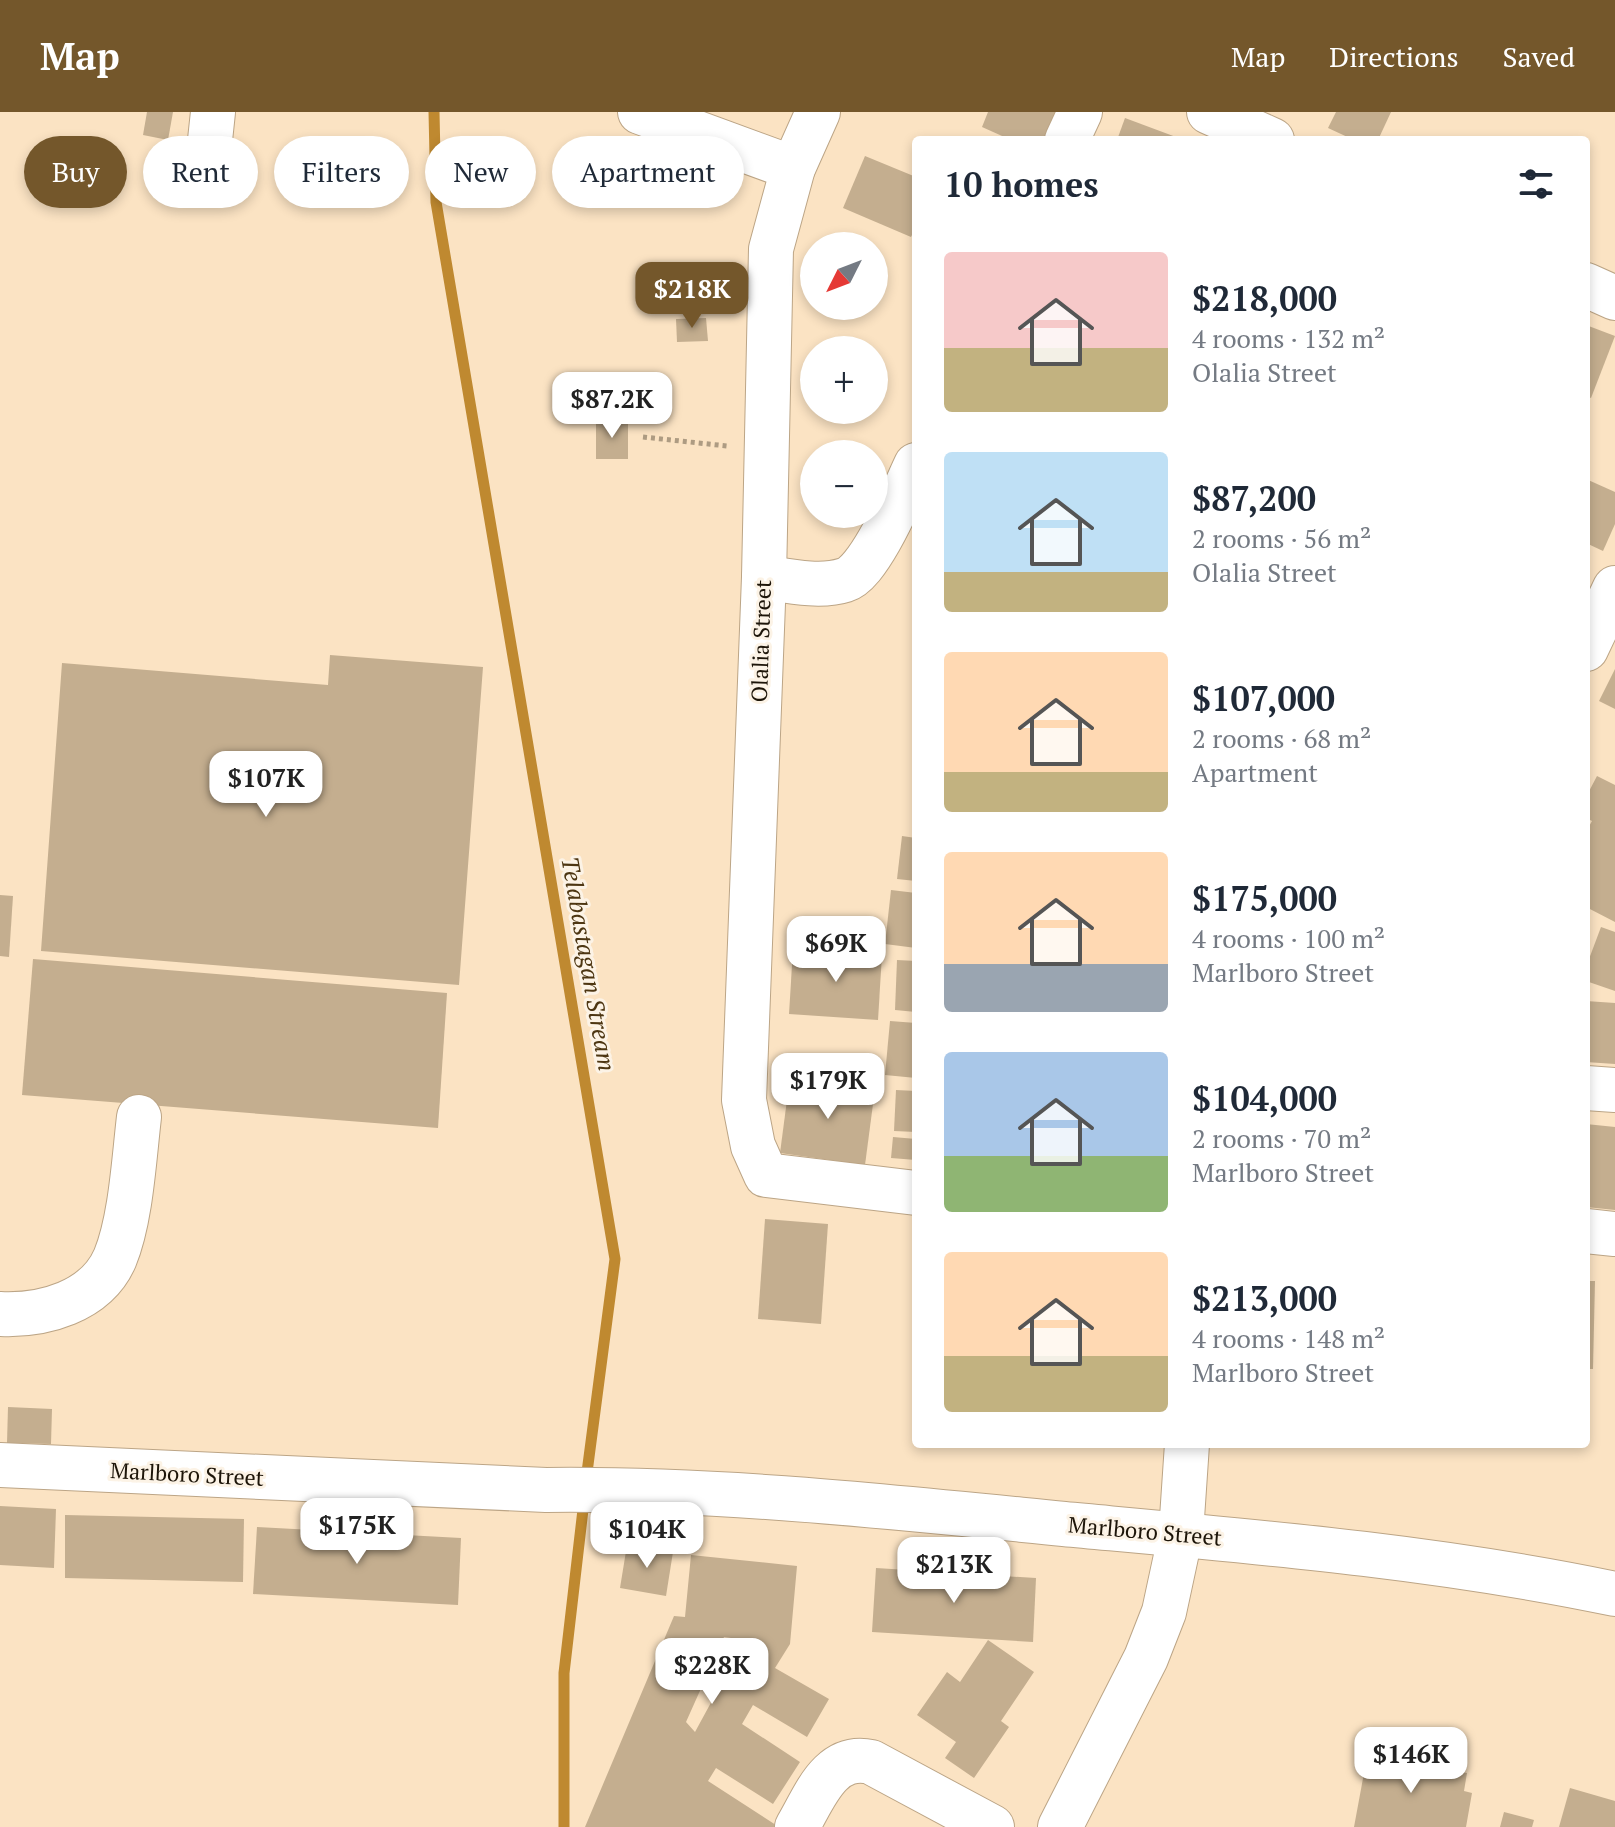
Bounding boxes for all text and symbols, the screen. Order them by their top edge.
text: Map [40,31,120,81]
text: Map [1231,38,1285,75]
text: Directions [1329,38,1459,75]
text: Saved [1503,38,1575,75]
chip: Buy [24,136,127,208]
chip: Rent [143,136,258,208]
chip: Filters [274,136,409,208]
chip: New [425,136,536,208]
chip: Apartment [552,136,744,208]
text: 10 homes [944,162,1099,207]
icon: filters [1514,162,1558,206]
north arrow [800,232,888,320]
map controls [800,232,888,528]
pin: $218K [636,262,748,330]
text: $218K [653,271,731,305]
text: $218,000 [1192,276,1337,321]
icon: home [1008,284,1104,380]
text: 4 rooms · 132 m² [1192,321,1385,355]
button: + [800,336,888,424]
text: Olalia Street [1192,355,1337,389]
pin: $87.2K [547,372,677,440]
text: $87.2K [570,381,654,415]
button: − [800,440,888,528]
text: $87,200 [1192,476,1316,521]
icon: home [1008,484,1104,580]
text: 2 rooms · 56 m² [1192,521,1371,555]
text: Olalia Street [1192,555,1337,589]
street label: Olalia Street [744,579,777,703]
text: $107,000 [1192,676,1335,721]
icon: home [1008,684,1104,780]
text: 2 rooms · 68 m² [1192,721,1371,755]
pin: $107K [210,751,322,819]
text: Apartment [1192,755,1318,789]
text: $107K [227,760,305,794]
water label: Telabastagan Stream [554,854,624,1074]
text: $175,000 [1192,876,1337,921]
icon: home [1008,884,1104,980]
pin: $69K [789,916,883,984]
text: 4 rooms · 100 m² [1192,921,1385,955]
text: $69K [805,925,867,959]
text: Marlboro Street [1192,955,1374,989]
pin: $179K [772,1053,884,1121]
text: $179K [789,1062,867,1096]
text: $104,000 [1192,1076,1337,1121]
icon: home [1008,1084,1104,1180]
text: 2 rooms · 70 m² [1192,1121,1371,1155]
text: Marlboro Street [1192,1155,1374,1189]
text: $213,000 [1192,1276,1337,1321]
icon: home [1008,1284,1104,1380]
text: 4 rooms · 148 m² [1192,1321,1385,1355]
text: Marlboro Street [1192,1355,1374,1389]
street label: Marlboro Street [109,1455,265,1492]
pin: $175K [301,1498,413,1566]
pin: $104K [591,1502,703,1570]
text: $175K [318,1507,396,1541]
street label: Marlboro Street [1067,1509,1223,1552]
text: $104K [608,1511,686,1545]
pin: $213K [898,1537,1010,1605]
text: $213K [915,1546,993,1580]
pin: $228K [656,1638,768,1706]
text: $228K [673,1647,751,1681]
pin: $146K [1355,1727,1467,1795]
text: $146K [1372,1736,1450,1770]

